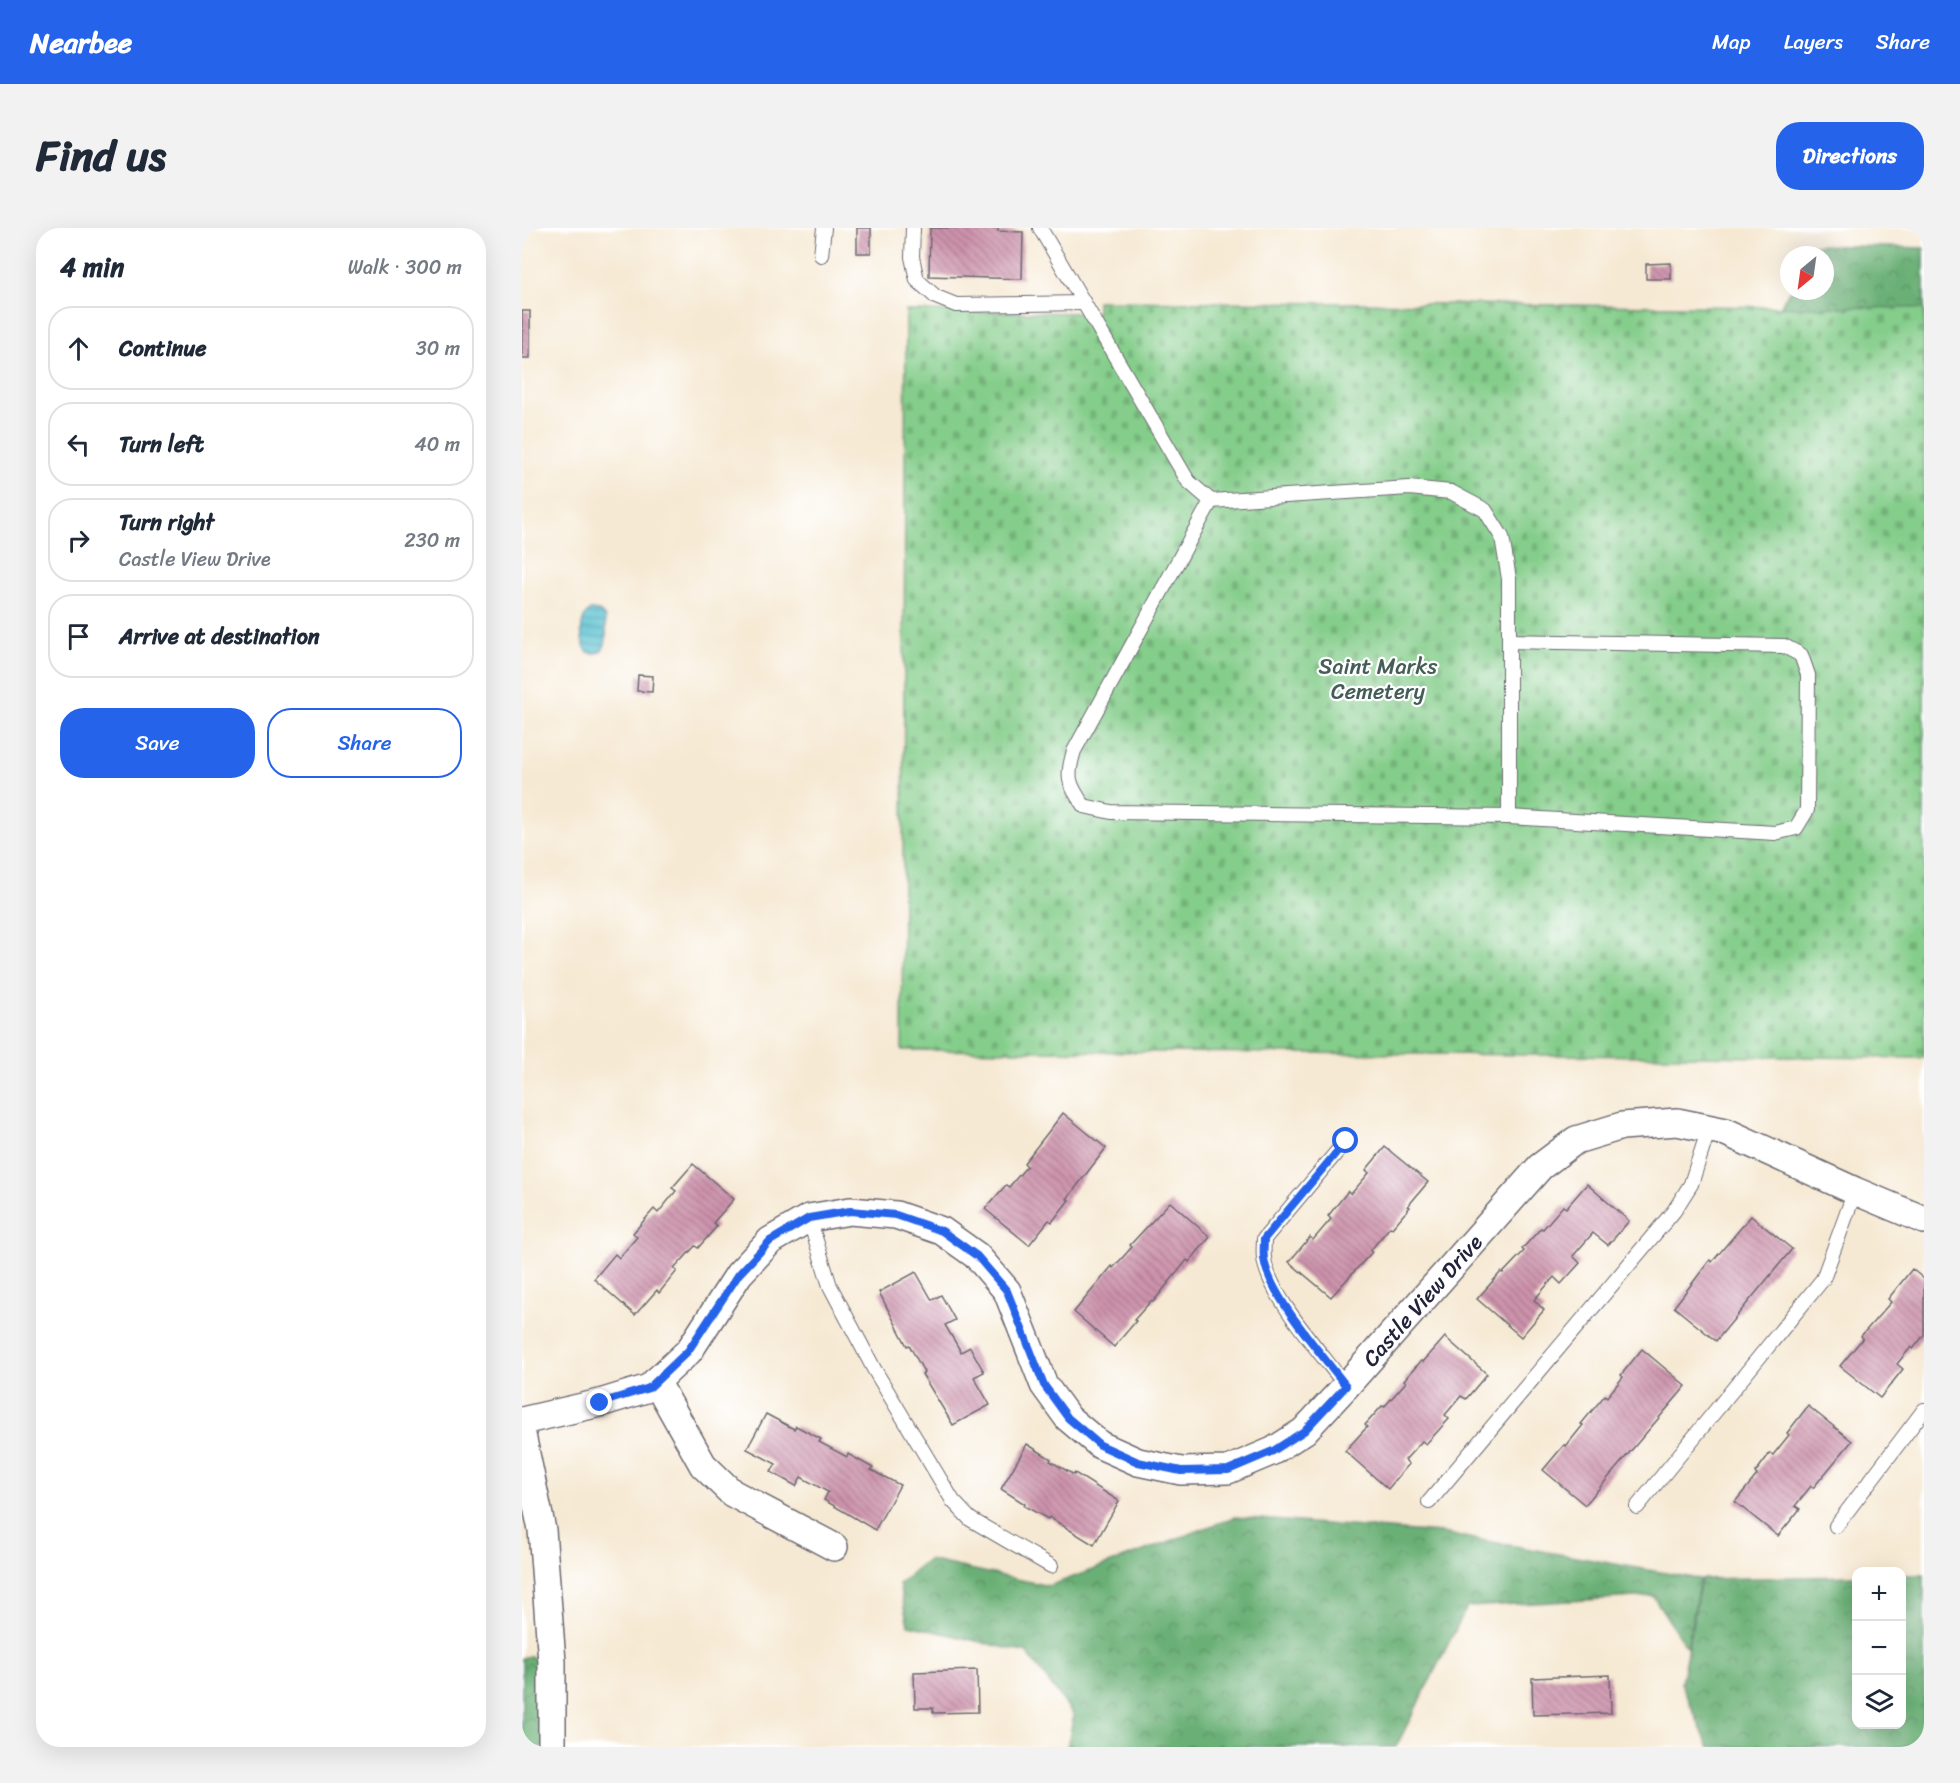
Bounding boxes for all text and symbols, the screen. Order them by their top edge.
text: Nearbee [30,18,132,67]
text: Map [1712,23,1751,61]
text: Layers [1784,23,1843,61]
text: Share [1876,23,1930,61]
text: Find us [36,119,166,193]
button: Directions [1776,122,1924,190]
text: 4 min [60,244,124,290]
north arrow [1780,246,1834,300]
text: Walk · 300 m [348,250,462,285]
text: Continue [119,329,207,368]
text: 30 m [416,331,460,366]
icon: ahead [62,332,95,365]
text: Turn left [119,425,204,464]
text: 40 m [414,427,460,462]
icon: left [62,428,95,461]
text: Turn right [119,503,214,542]
text: 230 m [404,523,460,558]
icon: right [62,524,95,557]
text: Castle View Drive [119,542,271,577]
text: Arrive at destination [119,617,320,656]
icon: arrive [62,620,95,653]
park label: Saint Marks Cemetery [1319,647,1438,711]
button: Save [60,708,255,778]
button: Share [267,708,462,778]
route start [1332,1127,1358,1153]
street label: Castle View Drive [1352,1225,1493,1376]
route end [586,1389,612,1415]
map controls [1852,1567,1906,1729]
button: + [1852,1567,1906,1621]
button: − [1852,1621,1906,1675]
button: layers [1852,1675,1906,1729]

